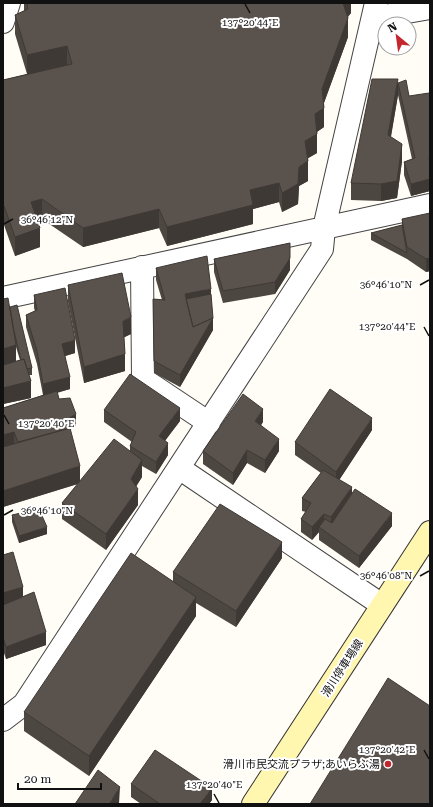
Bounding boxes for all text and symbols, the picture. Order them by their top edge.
north arrow [377,16,417,56]
text: 137°20'44"E [222,17,278,28]
text: N [386,20,400,35]
text: 36°46'12"N [21,214,73,225]
text: 36°46'10"N [360,279,412,290]
text: 137°20'44"E [359,321,415,332]
text: 137°20'40"E [18,418,74,429]
text: 36°46'10"N [21,505,73,516]
text: 36°46'08"N [360,570,412,581]
street label: 滑川停車場線 [319,637,366,699]
text: 137°20'42"E [359,744,415,755]
place label: 滑川市民交流プラザ;あいらぶ湯 [223,758,380,771]
marker: 滑川市民交流プラザ;あいらぶ湯 [383,759,393,769]
scale bar [18,765,101,791]
text: 20 m [24,772,51,786]
text: 137°20'40"E [186,779,242,790]

